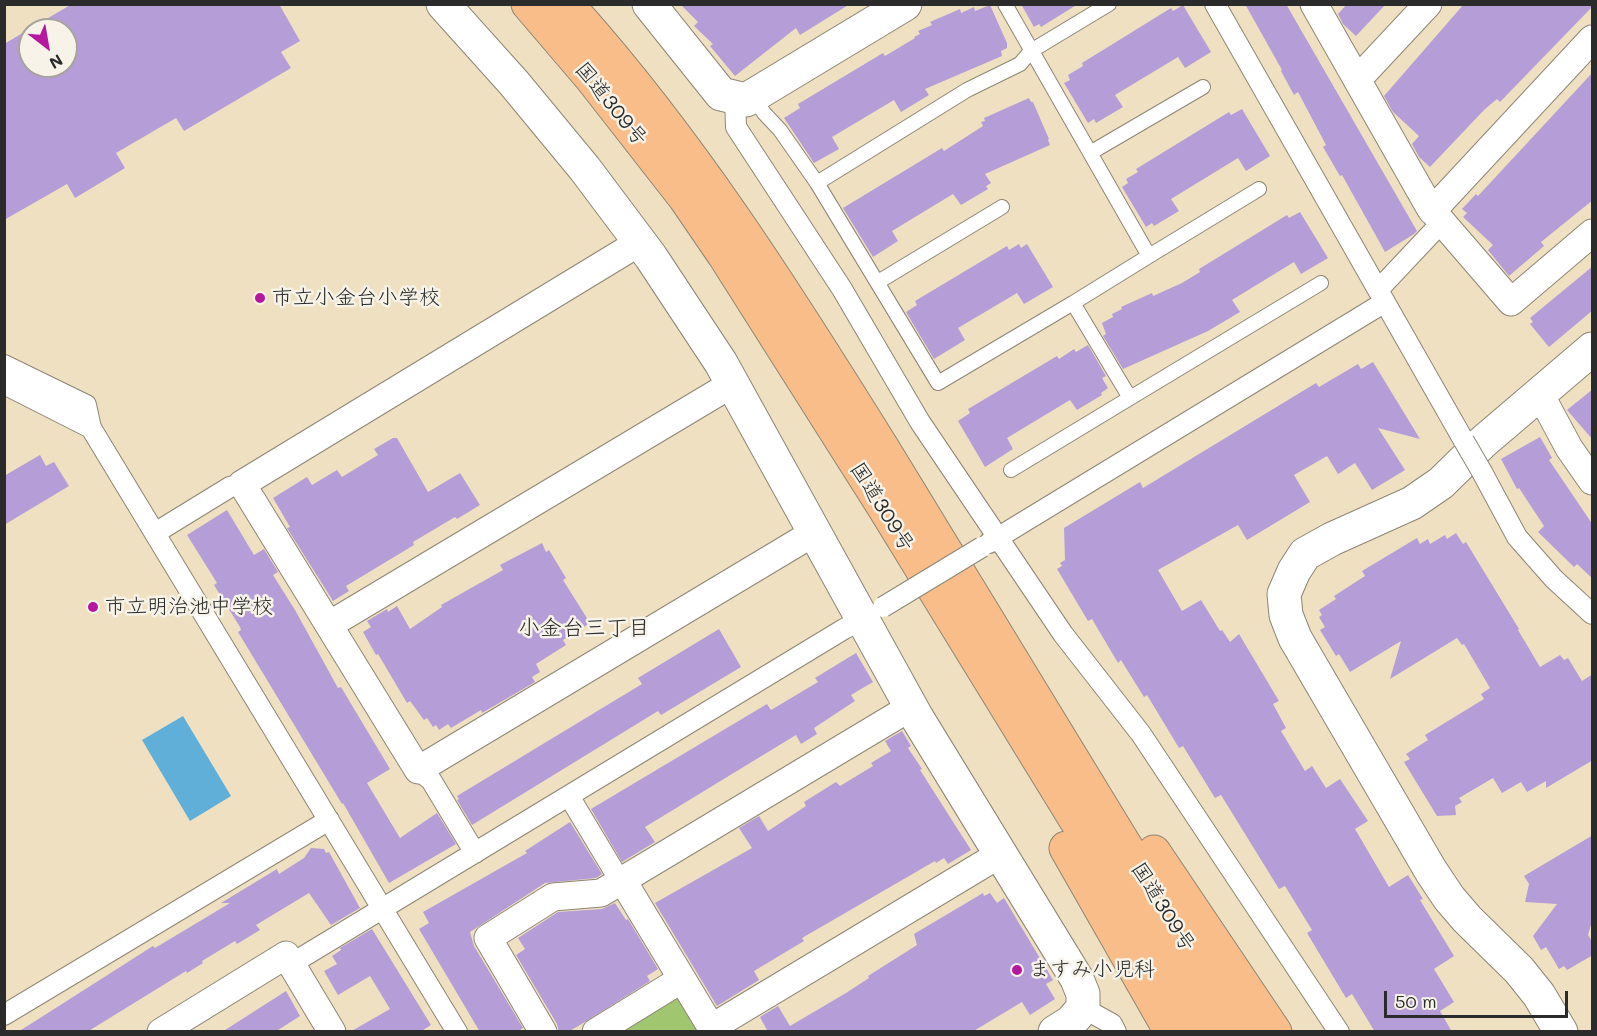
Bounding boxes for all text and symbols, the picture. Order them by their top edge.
north arrow [18,18,78,78]
text: N [46,50,67,74]
street label: 国道309号 [570,57,652,151]
place label: 市立小金台小学校 [272,285,440,311]
marker: 市立小金台小学校 [253,291,267,305]
street label: 国道309号 [845,458,919,556]
place label: 市立明治池中学校 [105,594,273,620]
marker: 市立明治池中学校 [86,600,100,614]
district label: 小金台三丁目 [518,615,650,641]
street label: 国道309号 [1126,858,1200,956]
place label: ますみ小児科 [1029,957,1155,983]
marker: ますみ小児科 [1010,963,1024,977]
scale bar [1387,979,1572,1017]
text: 50 m [1395,989,1437,1013]

